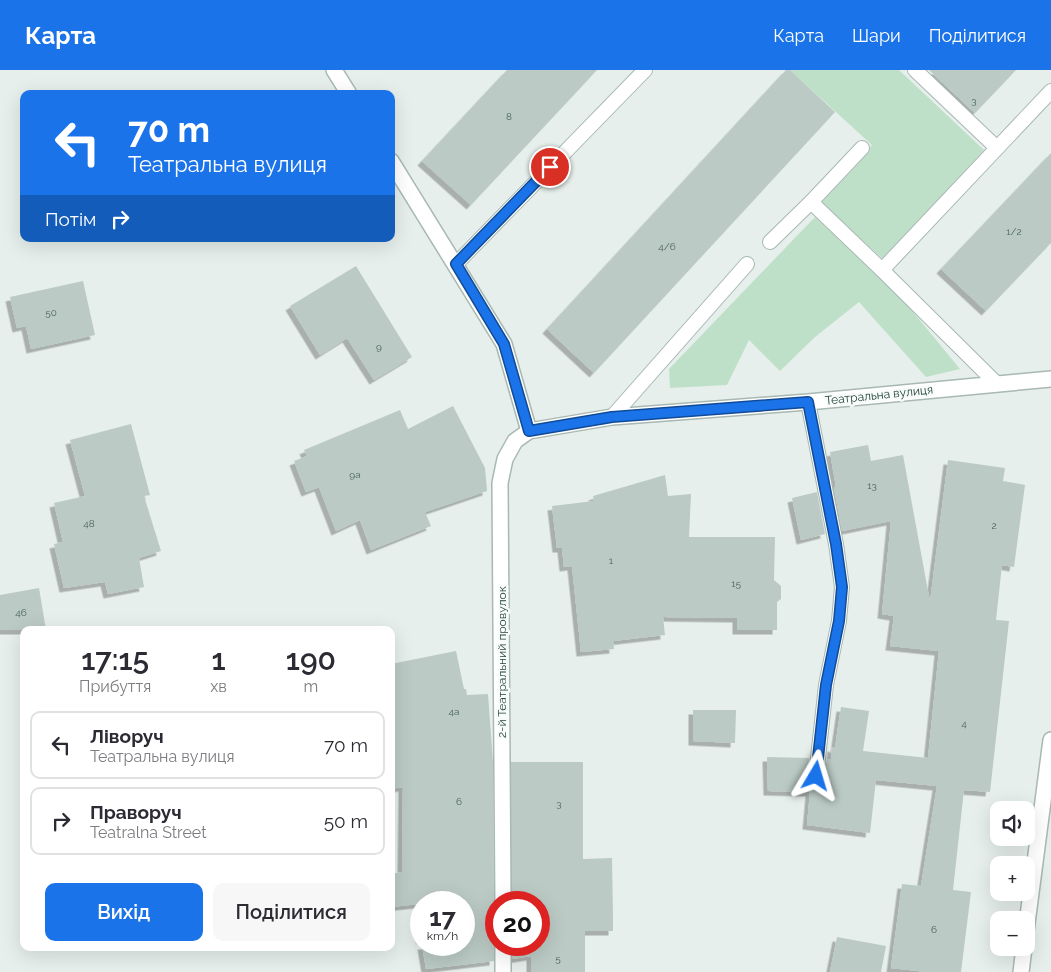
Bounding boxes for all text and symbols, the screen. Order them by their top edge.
text: Карта [25,21,96,50]
text: Карта [773,25,824,46]
text: Шари [852,25,901,46]
text: Поділитися [929,25,1026,46]
house number: 3 [971,95,977,106]
text: 70 m [128,109,210,150]
icon: left [45,110,110,175]
house number: 8 [506,111,512,122]
pin [529,146,571,188]
text: Театральна вулиця [128,151,327,177]
icon: arrive [536,153,564,181]
icon: right [106,205,134,233]
text: Потім [45,208,96,230]
house number: 1/2 [1006,226,1022,237]
house number: 4/6 [658,241,676,252]
house number: 50 [45,307,57,318]
house number: 9 [376,341,382,352]
street label: Театральна вулиця [824,382,934,408]
house number: 9а [349,469,361,480]
house number: 13 [867,480,877,491]
house number: 48 [83,518,95,529]
house number: 2 [991,520,997,531]
house number: 1 [609,555,614,566]
house number: 15 [731,578,741,589]
street label: 2-й Театральний провулок [495,586,509,738]
house number: 46 [15,607,27,618]
text: 17:15 [81,642,149,677]
text: 1 [211,642,226,677]
text: 190 [286,642,336,677]
text: Прибуття [79,677,151,696]
text: хв [210,677,227,696]
text: m [304,677,318,696]
house number: 4а [449,706,459,717]
house number: 4 [961,718,967,729]
text: Ліворуч [90,725,164,747]
icon: left [47,731,75,759]
text: 70 m [324,734,368,756]
text: Театральна вулиця [90,747,235,766]
position arrow [789,749,841,801]
house number: 6 [456,796,462,807]
house number: 3 [556,798,562,809]
text: Праворуч [90,801,182,823]
map controls [990,801,1035,956]
button: sound [990,801,1035,846]
icon: right [47,807,75,835]
text: 50 m [324,810,368,832]
text: Teatralna Street [90,823,207,842]
button: + [990,856,1035,901]
button: Вихід [45,883,203,941]
button: Поділитися [213,883,370,941]
speed limit sign: 20 [485,891,550,956]
text: 17 [429,902,456,932]
button: − [990,911,1035,956]
house number: 6 [931,924,937,935]
text: km/h [427,929,458,943]
house number: 5 [555,953,561,964]

